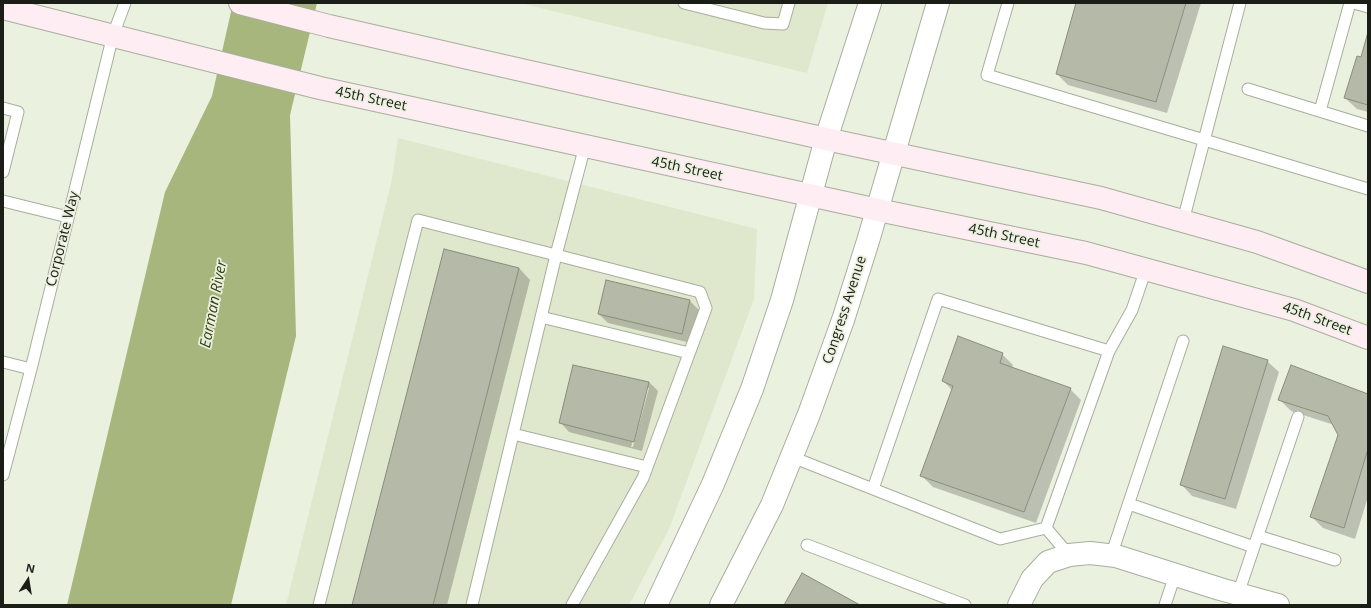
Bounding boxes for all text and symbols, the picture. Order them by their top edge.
street label: 45th Street [334,83,408,115]
street label: 45th Street [650,153,724,185]
street label: Corporate Way [43,190,83,288]
street label: 45th Street [967,220,1041,252]
street label: Congress Avenue [820,254,870,366]
water label: Earman River [197,259,231,349]
street label: 45th Street [1280,299,1354,339]
north arrow [8,560,48,600]
text: N [25,560,37,576]

